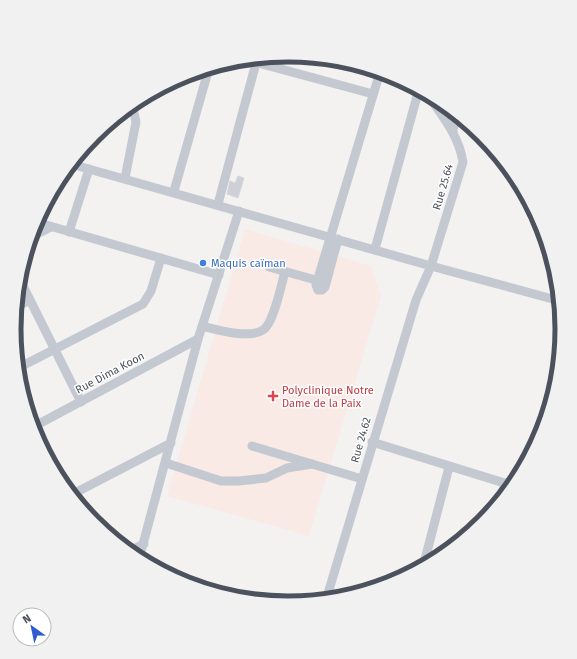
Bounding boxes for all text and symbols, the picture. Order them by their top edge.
street label: Rue 25.64 [430,162,456,211]
place label: Maquis caïman [211,257,286,270]
marker: Maquis caïman [198,258,208,268]
street label: Rue Dima Koon [73,349,147,397]
place label: Polyclinique Notre Dame de la Paix [282,384,374,410]
marker: Polyclinique Notre Dame de la Paix [267,390,279,402]
street label: Rue 24.62 [348,416,374,464]
north arrow [12,607,52,647]
text: N [20,612,33,626]

